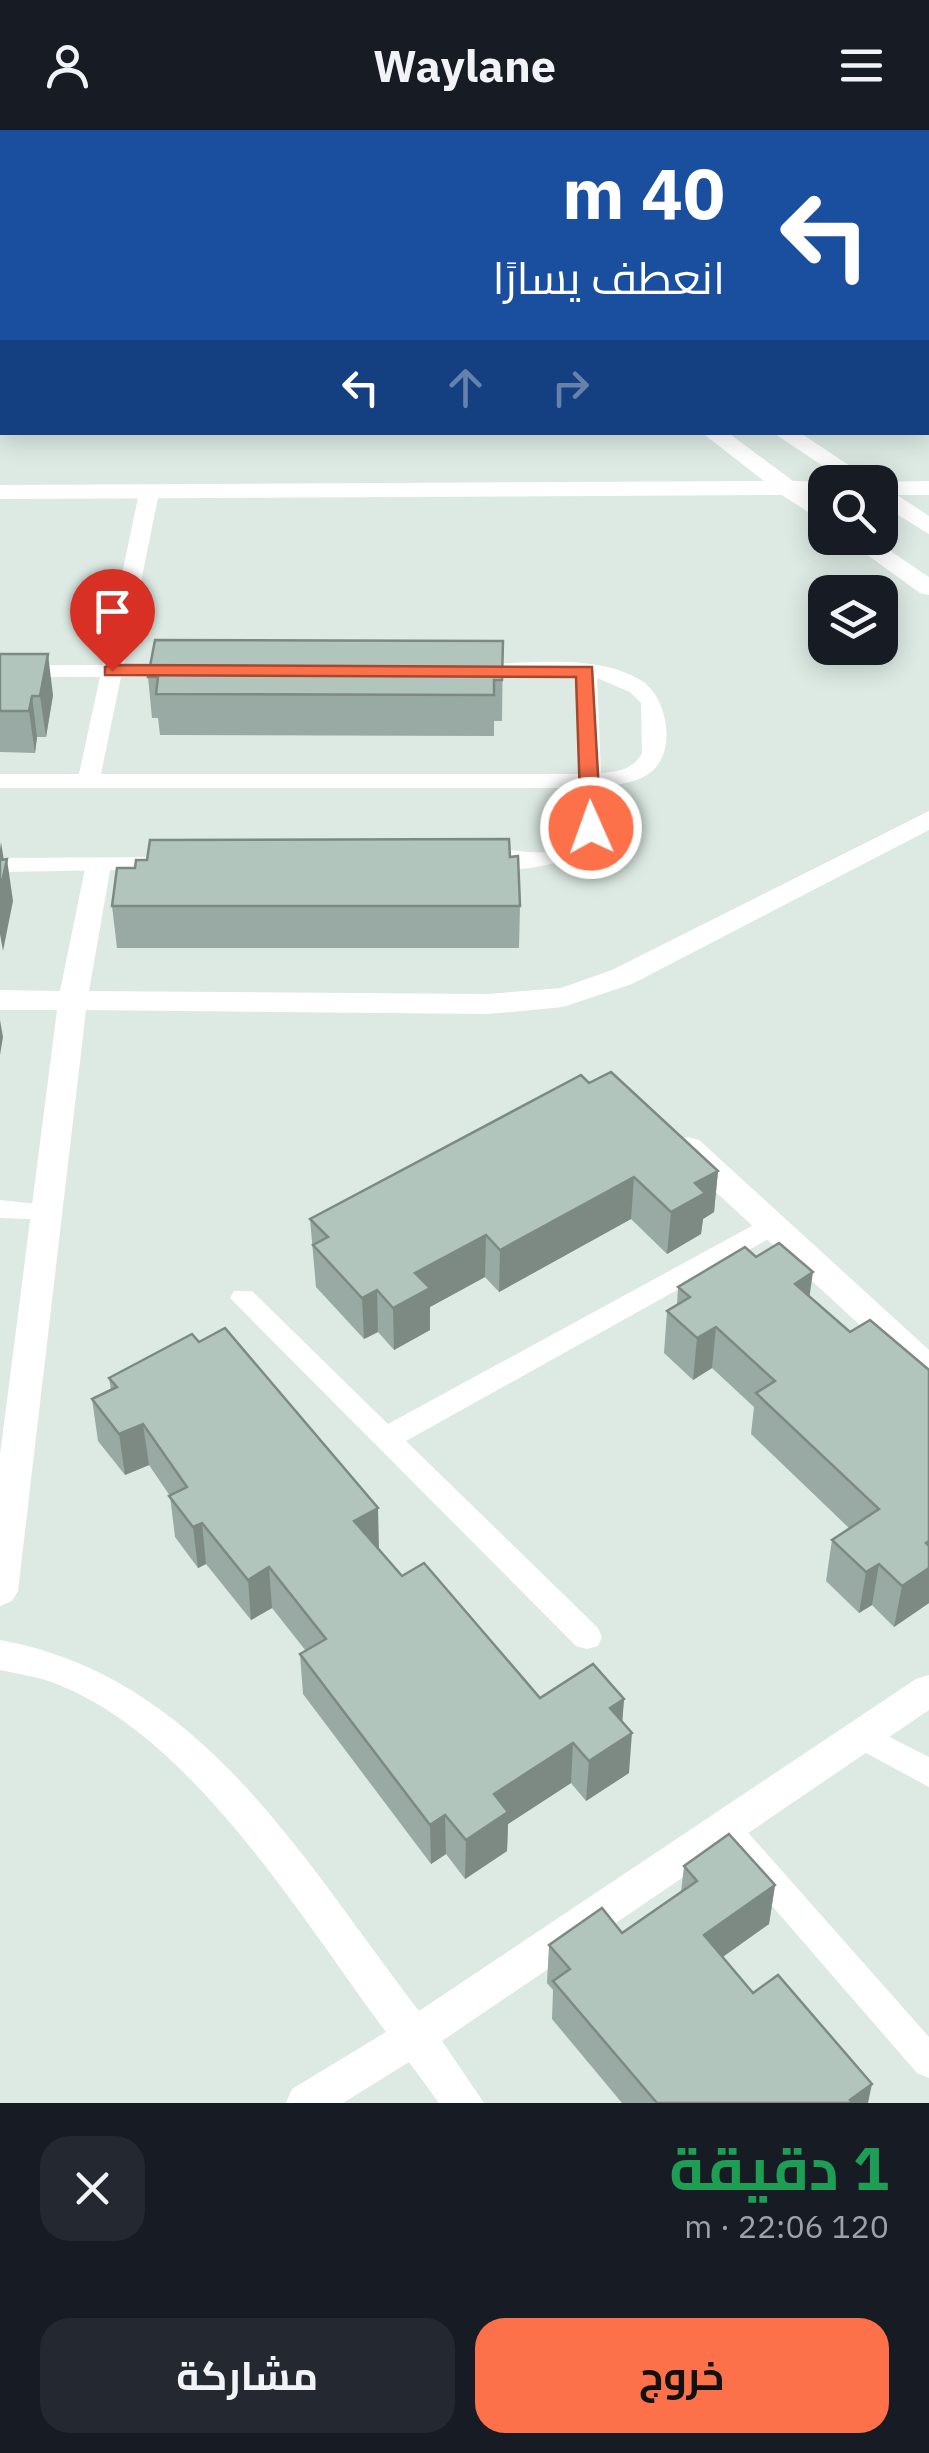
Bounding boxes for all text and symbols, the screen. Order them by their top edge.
text: Waylane [373,36,556,94]
icon: person [40,38,95,93]
icon: menu [834,38,889,93]
text: 40 m [562,147,725,238]
icon: left [760,170,890,300]
text: انعطف يسارًا [493,248,725,306]
icon: left [333,360,388,415]
icon: ahead [438,360,493,415]
icon: right [543,360,598,415]
map controls [808,465,898,665]
button: search [808,465,898,555]
pin [70,569,155,672]
button: layers [808,575,898,665]
icon: arrive [85,584,140,639]
position arrow [539,776,643,880]
text: 1 دقيقة [669,2128,889,2207]
button: close [40,2136,145,2241]
text: 120 m · 22:06 [684,2205,889,2247]
button: مشاركة [40,2318,455,2433]
button: خروج [475,2318,889,2433]

